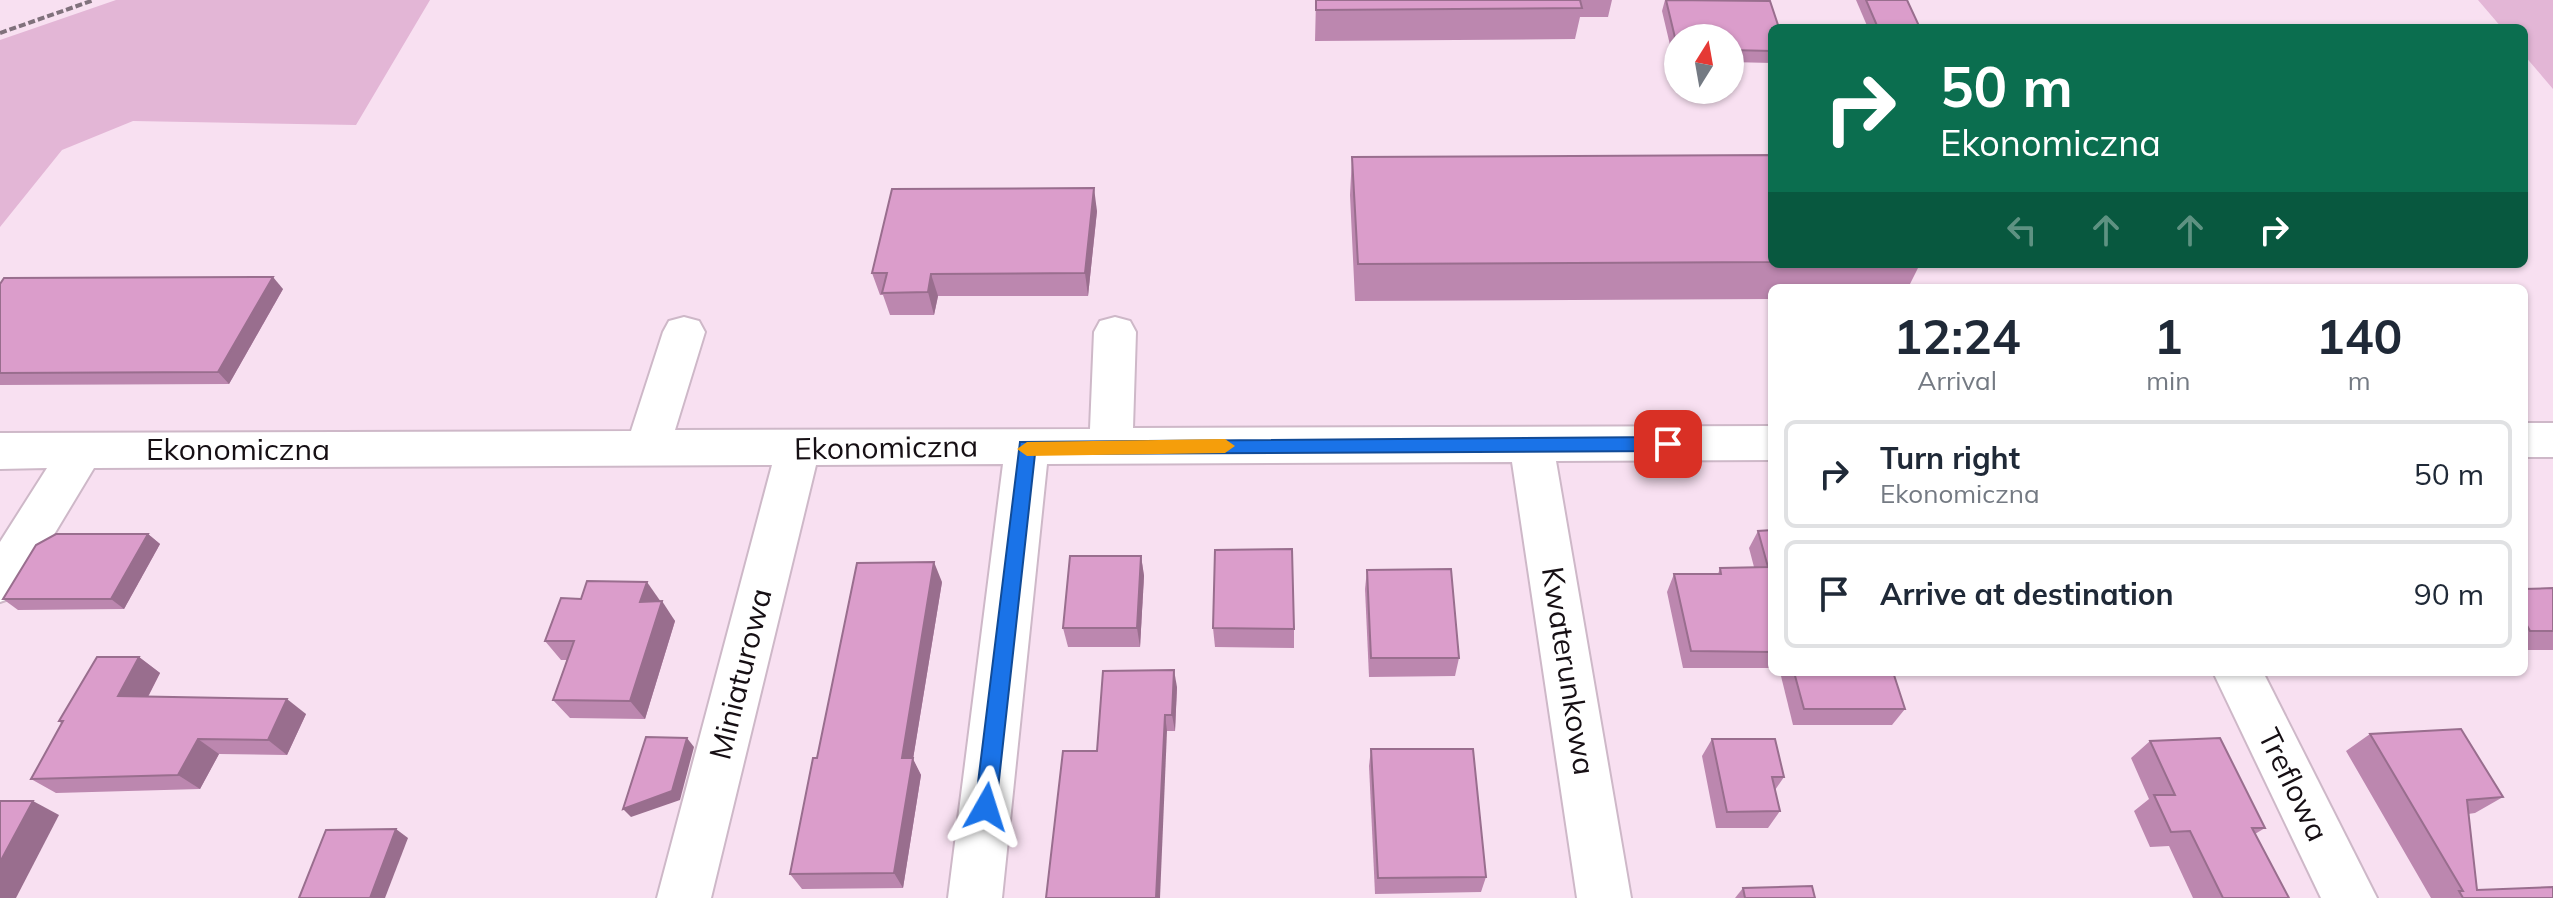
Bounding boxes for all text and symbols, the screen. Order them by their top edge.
north arrow [1664,24,1744,104]
map controls [1664,24,1744,104]
text: 50 m [1940,51,2073,121]
icon: right [1808,56,1912,160]
text: Ekonomiczna [1940,120,2161,165]
icon: left [2000,208,2044,252]
icon: ahead [2084,208,2128,252]
icon: ahead [2168,208,2212,252]
icon: right [2252,208,2296,252]
text: 12:24 [1894,306,2021,366]
text: 1 [2154,306,2183,366]
text: 140 [2316,306,2402,366]
text: Arrival [1917,364,1997,397]
text: min [2146,364,2190,397]
text: m [2348,364,2371,397]
pin [1634,410,1702,478]
icon: arrive [1646,422,1690,466]
street label: Ekonomiczna [794,426,978,468]
street label: Ekonomiczna [146,430,330,468]
text: Turn right [1880,439,2020,477]
icon: right [1812,452,1856,496]
text: 50 m [2414,455,2484,493]
text: Ekonomiczna [1880,477,2040,510]
street label: Kwaterunkowa [1534,564,1604,778]
icon: arrive [1812,572,1856,616]
text: Arrive at destination [1880,575,2174,613]
text: 90 m [2414,575,2484,613]
street label: Miniaturowa [700,584,780,763]
street label: Treflowa [2250,722,2337,847]
position arrow [944,765,1028,849]

